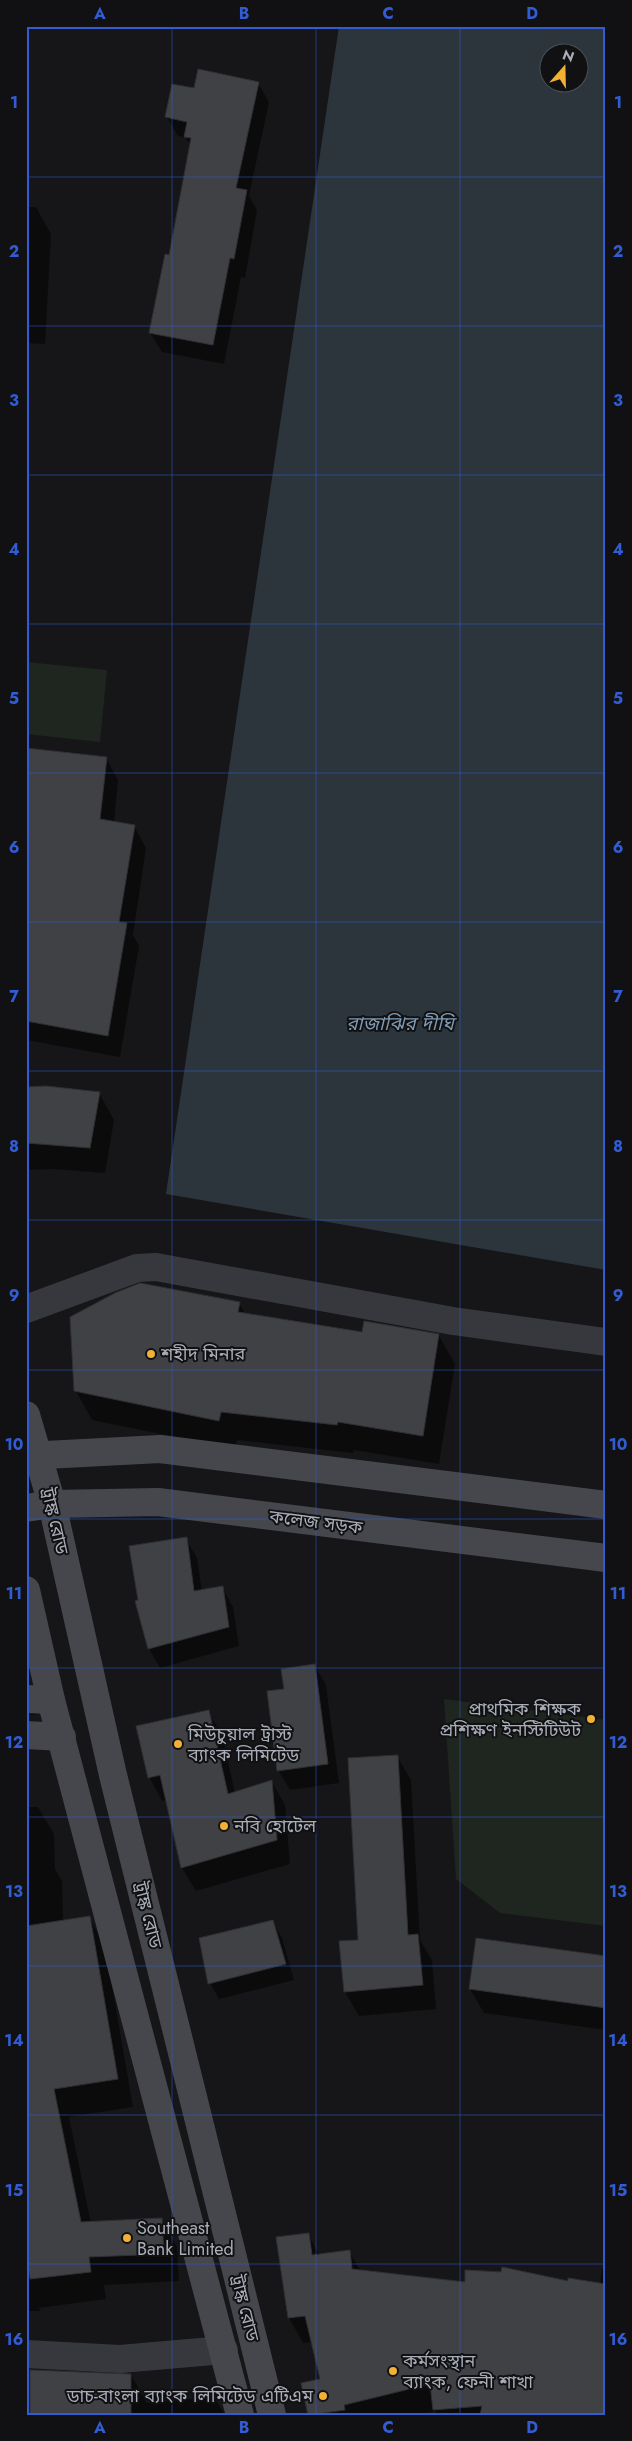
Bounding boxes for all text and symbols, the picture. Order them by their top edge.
text: A [93,2,106,25]
text: B [239,2,249,25]
text: C [382,2,394,25]
text: D [526,2,538,25]
north arrow [540,42,590,92]
text: N [560,44,577,67]
text: 1 [10,91,18,114]
text: 1 [614,91,622,114]
text: 2 [9,240,19,263]
text: 2 [613,240,623,263]
text: 3 [9,389,19,412]
text: 3 [613,389,623,412]
text: 4 [8,538,20,561]
text: 4 [612,538,624,561]
text: 5 [9,687,19,710]
text: 5 [613,687,623,710]
text: 6 [9,836,19,859]
text: 6 [613,836,623,859]
text: 7 [9,985,19,1008]
text: 7 [613,985,623,1008]
water label: রাজাঝির দীঘি [346,1010,457,1037]
text: 8 [9,1135,19,1158]
text: 8 [613,1135,623,1158]
text: 9 [9,1284,19,1307]
text: 9 [613,1284,623,1307]
place label: শহীদ মিনার [160,1341,245,1367]
marker: শহীদ মিনার [145,1348,157,1360]
text: 10 [5,1433,23,1456]
text: 10 [609,1433,627,1456]
street label: ট্রাঙ্ক রোড [35,1484,75,1557]
street label: কলেজ সড়ক [267,1503,365,1541]
text: 11 [6,1582,22,1605]
text: 11 [610,1582,626,1605]
place label: প্রাথমিক শিক্ষক প্রশিক্ষণ ইনস্টিটিউট [439,1696,582,1743]
marker: প্রাথমিক শিক্ষক প্রশিক্ষণ ইনস্টিটিউট [585,1713,597,1725]
place label: মিউচুয়াল ট্রাস্ট ব্যাংক লিমিটেড [187,1721,299,1768]
text: 12 [5,1731,23,1754]
text: 12 [609,1731,627,1754]
marker: মিউচুয়াল ট্রাস্ট ব্যাংক লিমিটেড [172,1738,184,1750]
place label: নবি হোটেল [233,1813,317,1839]
marker: নবি হোটেল [218,1820,230,1832]
street label: ট্রাঙ্ক রোড [127,1878,169,1951]
text: 13 [5,1880,23,1903]
text: 13 [609,1880,627,1903]
text: 14 [4,2029,24,2052]
text: 14 [608,2029,628,2052]
text: 15 [5,2179,23,2202]
text: 15 [609,2179,627,2202]
place label: Southeast Bank Limited [137,2215,234,2262]
marker: Southeast Bank Limited [121,2232,133,2244]
street label: ট্রাঙ্ক রোড [224,2271,266,2344]
text: 16 [5,2328,23,2351]
text: 16 [609,2328,627,2351]
place label: কর্মসংস্থান ব্যাংক, ফেনী শাখা [402,2348,533,2395]
marker: কর্মসংস্থান ব্যাংক, ফেনী শাখা [387,2365,399,2377]
place label: ডাচ-বাংলা ব্যাংক লিমিটেড এটিএম [66,2383,314,2409]
marker: ডাচ-বাংলা ব্যাংক লিমিটেড এটিএম [317,2390,329,2402]
text: A [93,2416,106,2439]
text: B [239,2416,249,2439]
text: C [382,2416,394,2439]
text: D [526,2416,538,2439]

